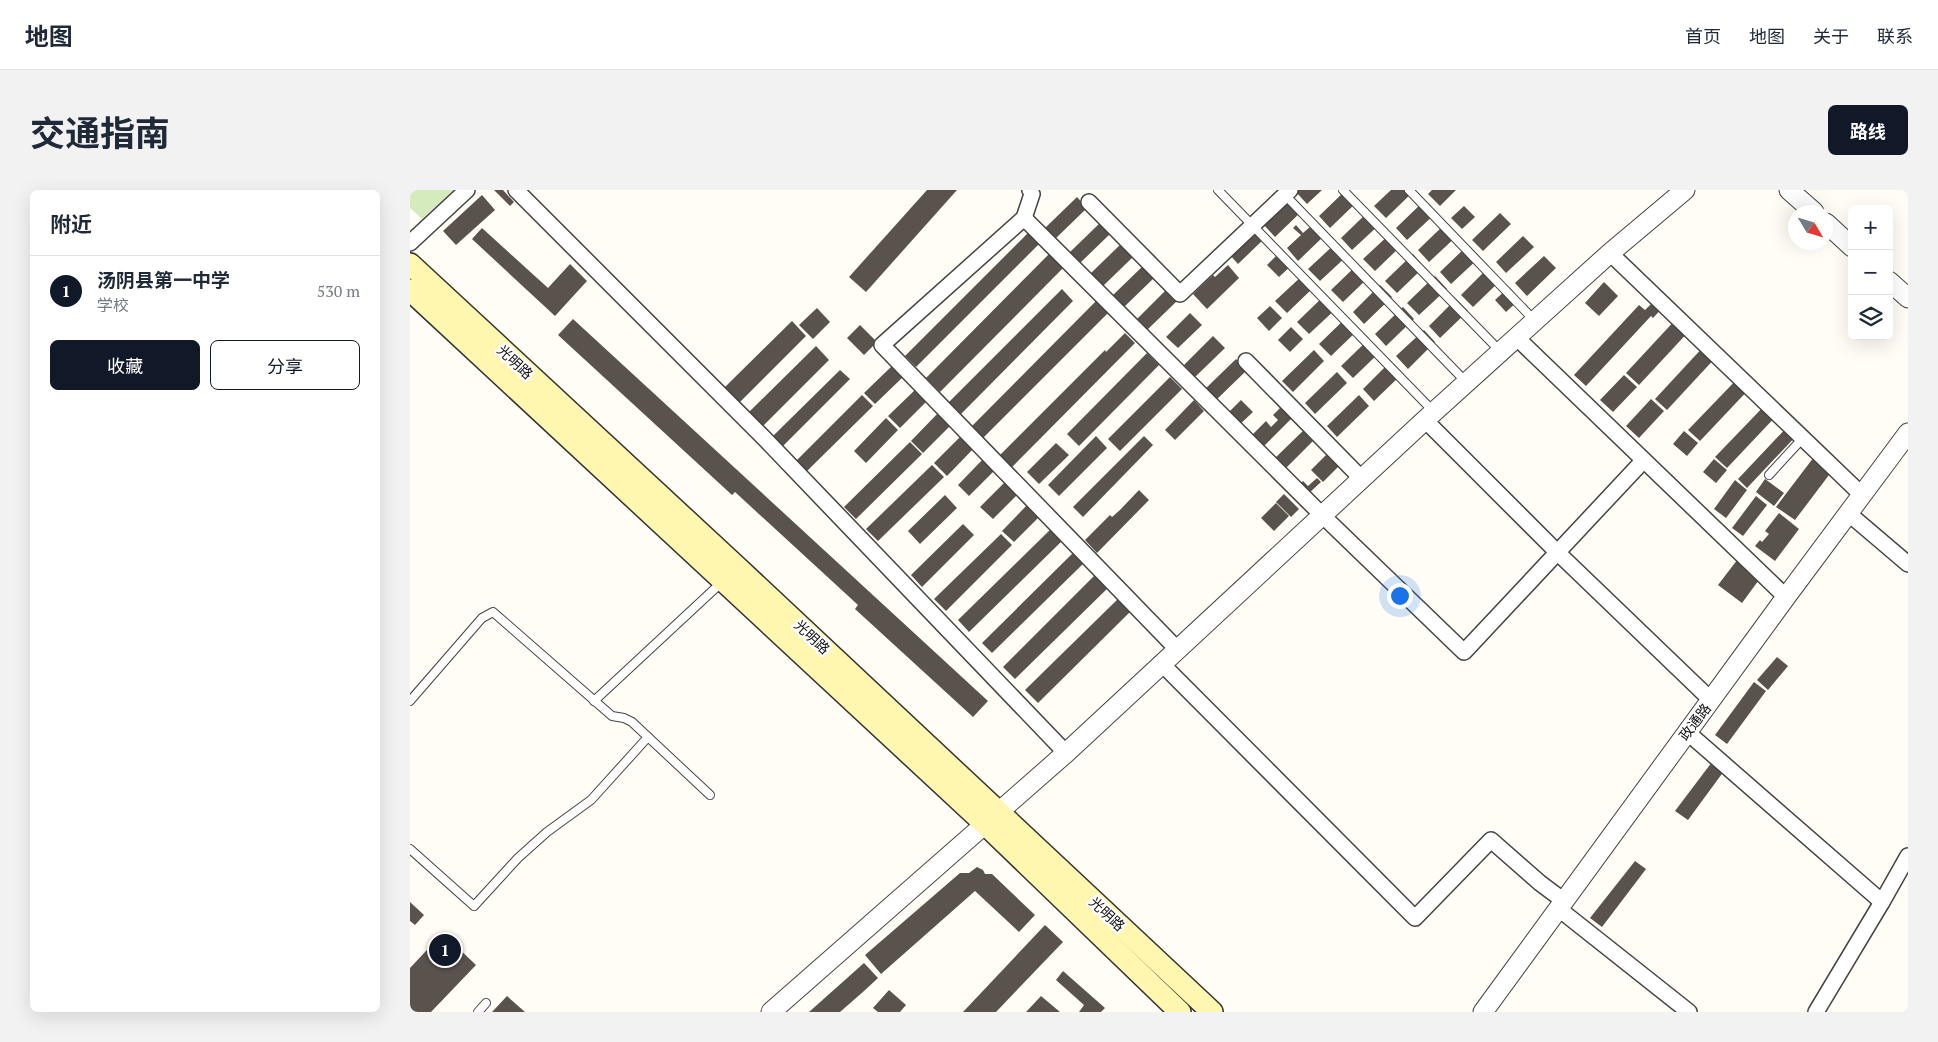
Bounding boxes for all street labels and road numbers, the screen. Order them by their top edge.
street label: 光明路 [494,340,537,383]
street label: 光明路 [791,615,834,658]
street label: 政通路 [1674,699,1715,744]
street label: 光明路 [1086,892,1129,935]

